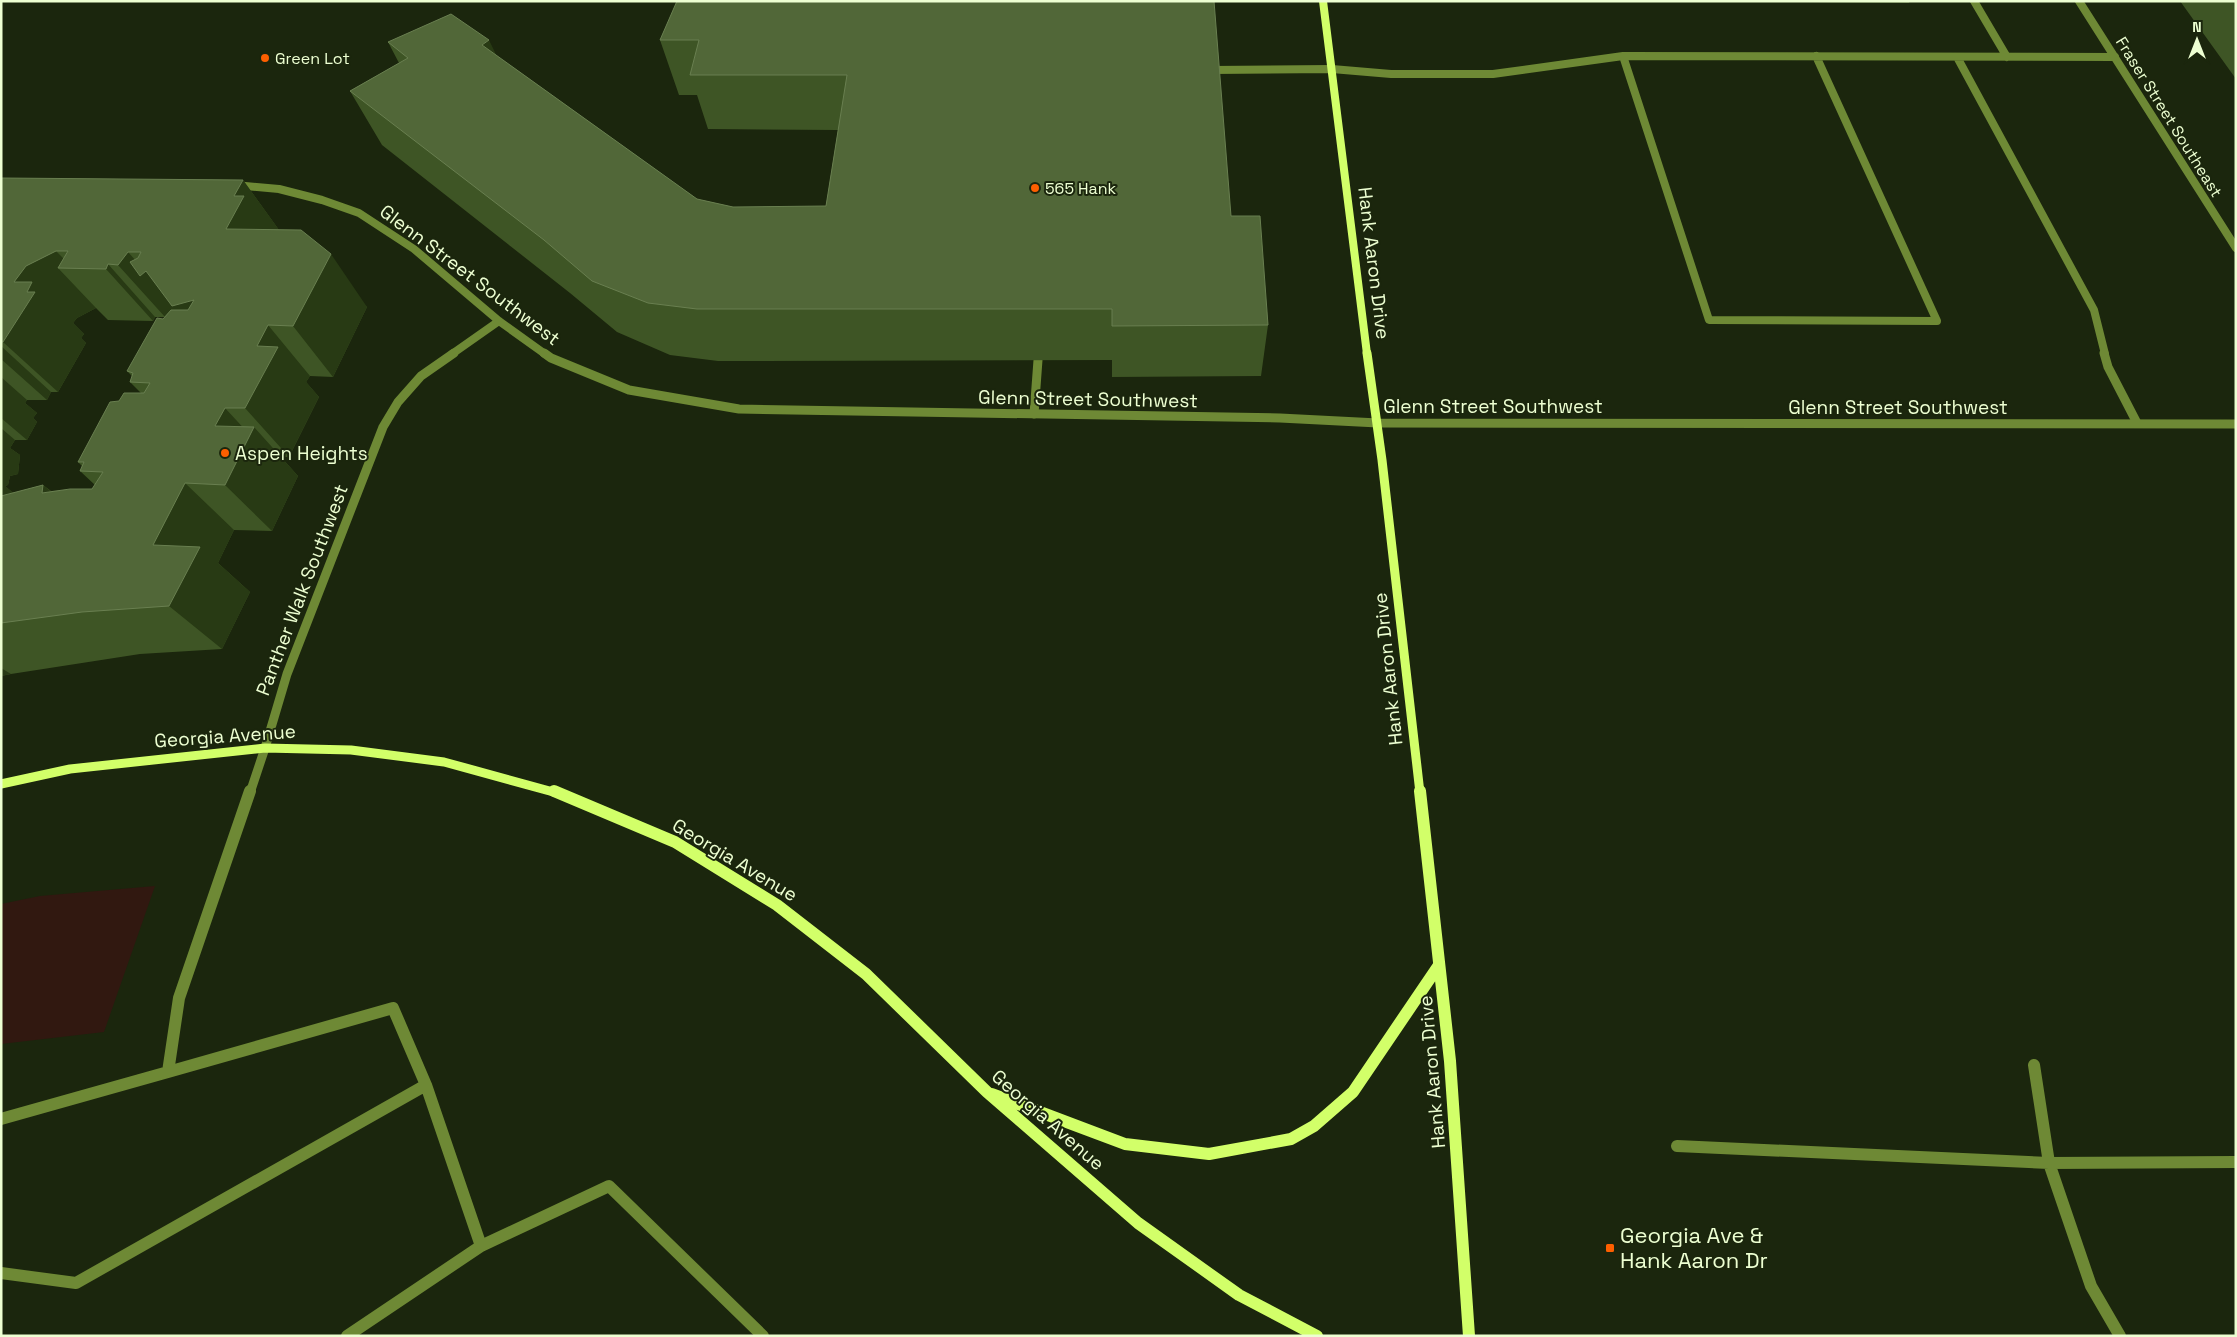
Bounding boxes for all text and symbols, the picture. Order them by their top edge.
north arrow [2172,15,2222,65]
text: N [2192,18,2202,36]
street label: Fraser Street Southeast [2111,33,2227,201]
place label: Green Lot [275,48,350,69]
marker: Green Lot [259,52,271,64]
place label: 565 Hank [1045,178,1117,199]
marker: 565 Hank [1029,182,1041,194]
street label: Hank Aaron Drive [1352,185,1396,341]
street label: Glenn Street Southwest [375,199,565,351]
street label: Glenn Street Southwest [978,385,1198,413]
street label: Glenn Street Southwest [1383,394,1603,419]
street label: Glenn Street Southwest [1788,395,2008,420]
place label: Aspen Heights [235,441,368,466]
marker: Aspen Heights [219,447,231,459]
street label: Panther Walk Southwest [250,481,354,699]
street label: Hank Aaron Drive [1368,591,1408,747]
street label: Georgia Avenue [153,719,297,753]
street label: Georgia Avenue [668,813,802,907]
street label: Hank Aaron Drive [1413,994,1451,1150]
street label: Georgia Avenue [986,1064,1110,1176]
place label: Georgia Ave & Hank Aaron Dr [1620,1221,1768,1274]
marker: Georgia Ave & Hank Aaron Dr [1604,1242,1616,1254]

